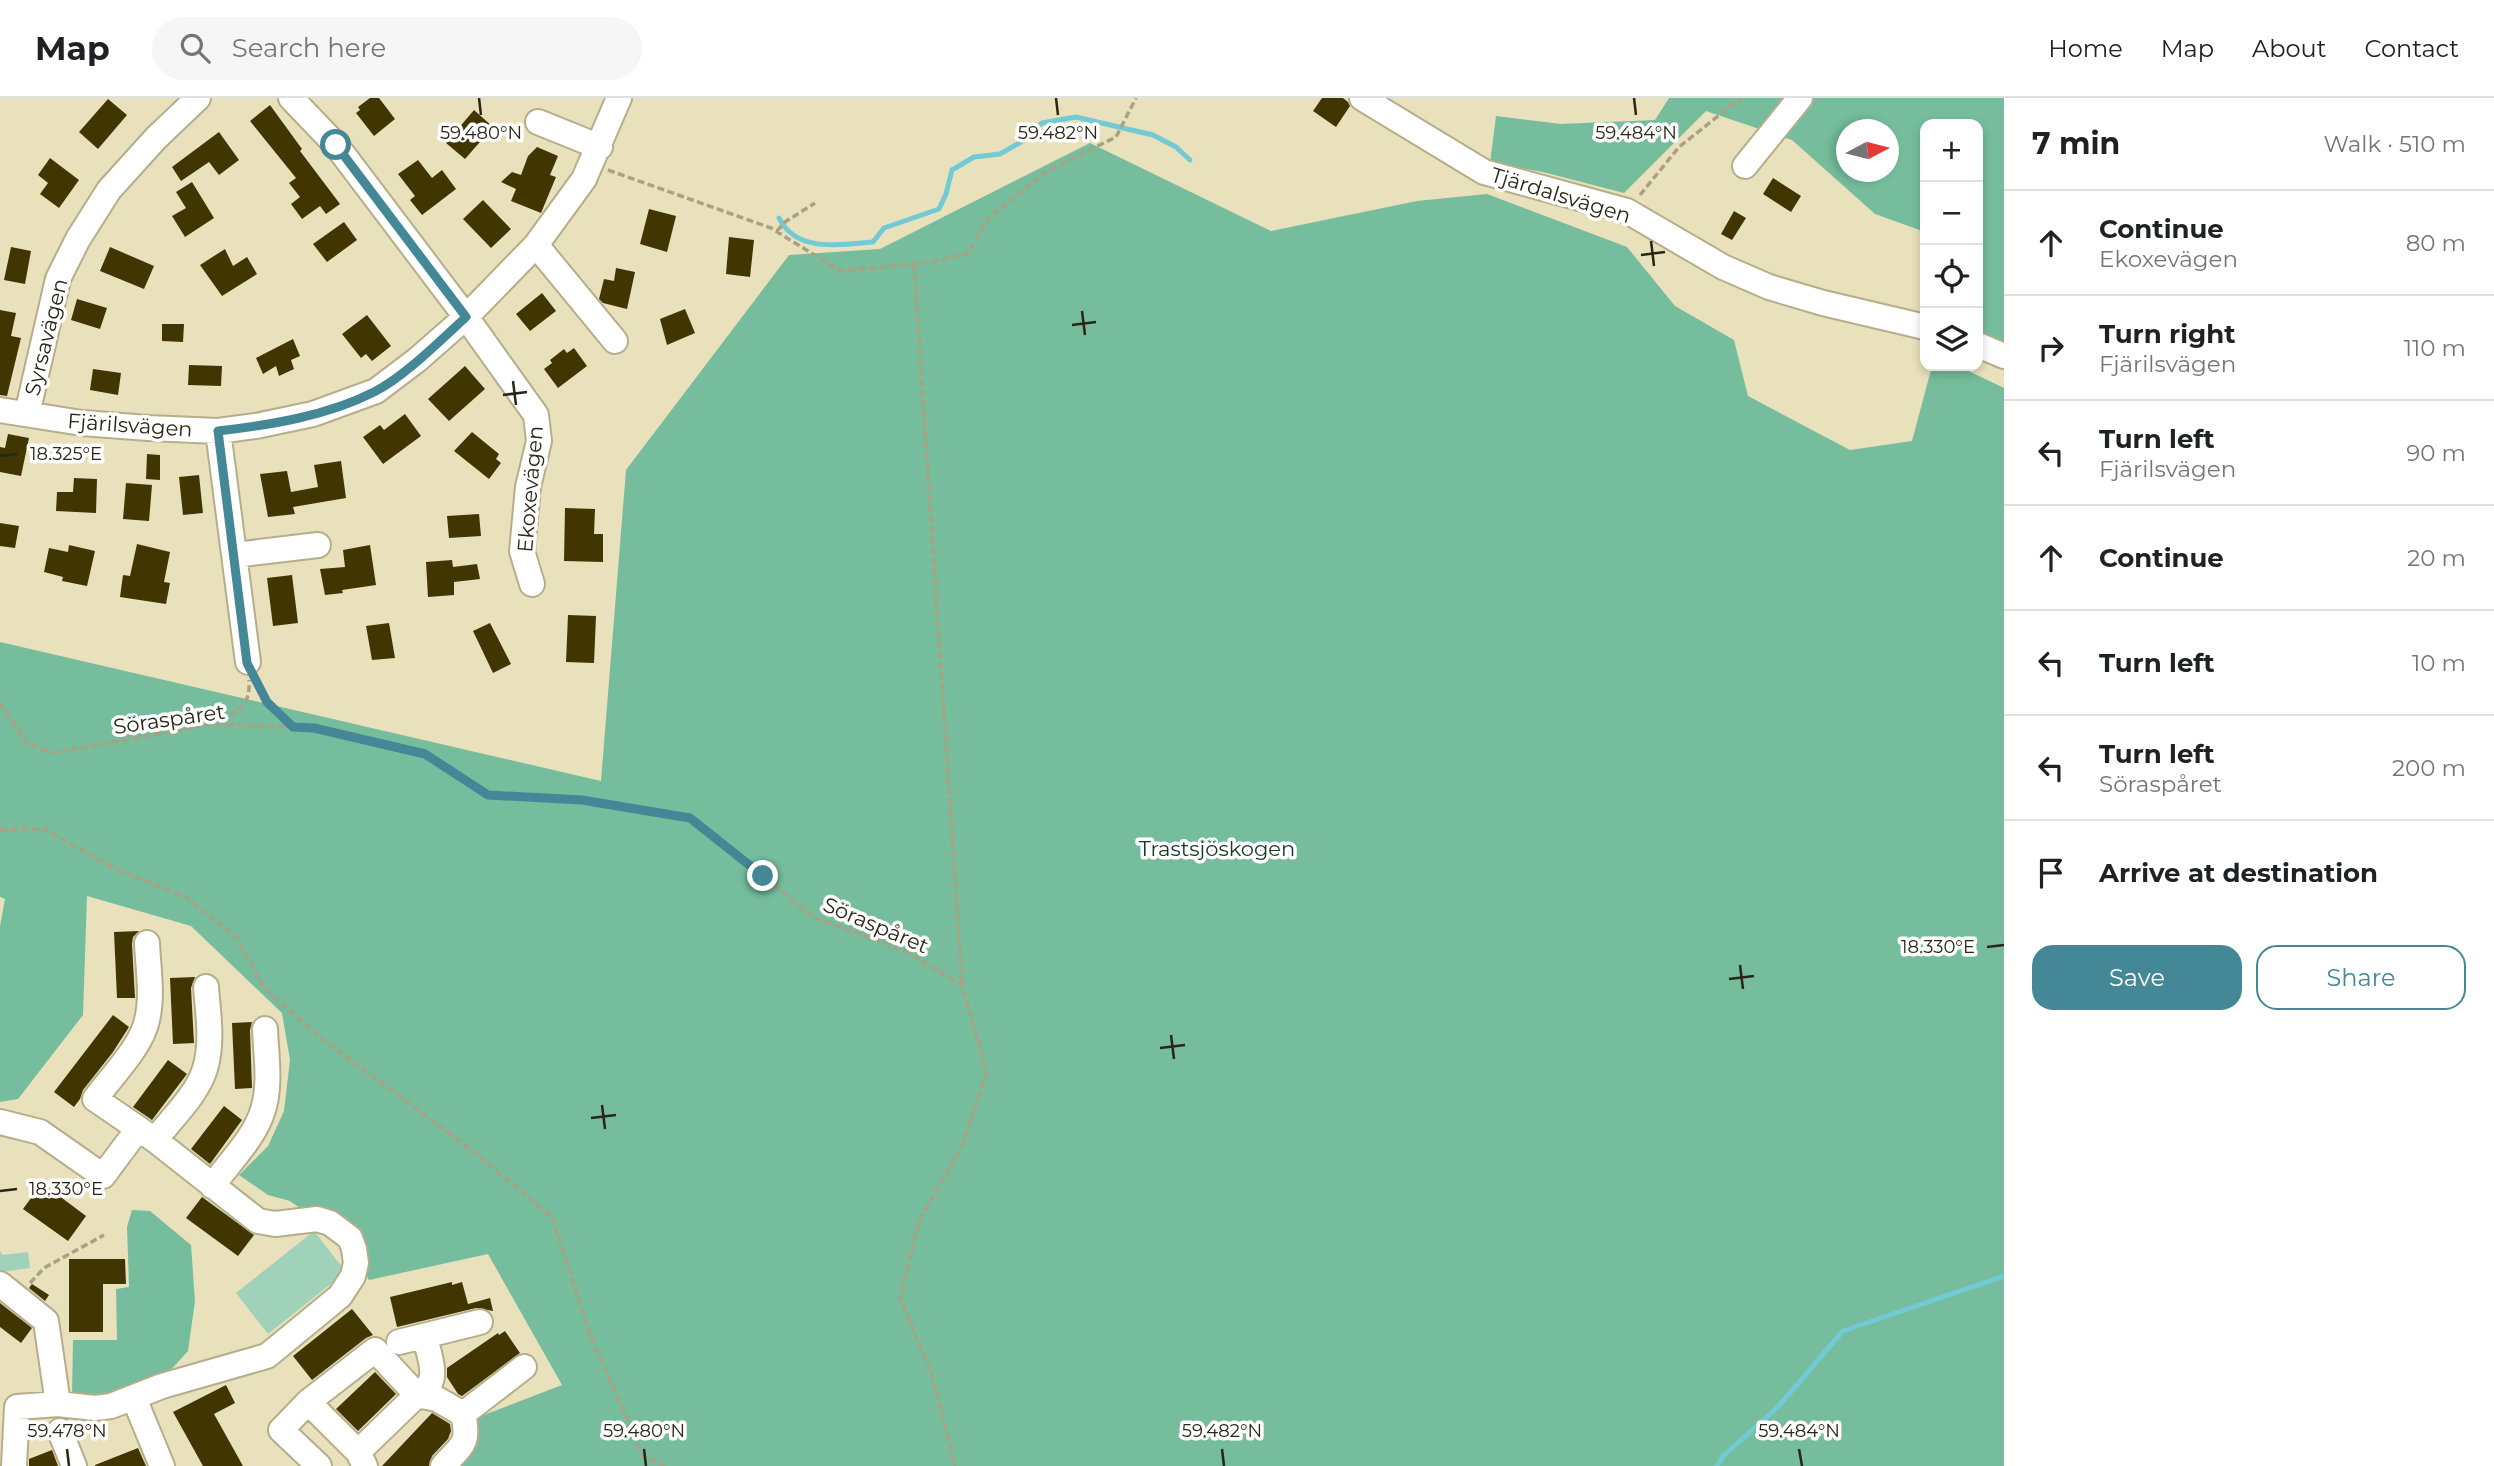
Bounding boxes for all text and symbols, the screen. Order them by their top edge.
search box [152,17,642,80]
text: Map [35,28,110,68]
icon: search [176,29,214,67]
text: Search here [232,32,386,64]
text: Home [2048,34,2123,63]
text: Map [2161,34,2214,63]
text: About [2252,34,2326,63]
text: Contact [2364,34,2459,63]
north arrow [1836,119,1899,182]
map controls [1920,119,1983,371]
button: + [1920,119,1983,182]
text: 59.480°N [440,122,522,144]
text: 59.482°N [1018,122,1098,144]
text: 59.484°N [1595,122,1677,144]
text: 7 min [2032,125,2120,162]
route start [320,129,351,160]
text: Walk · 510 m [2323,130,2466,158]
street label: Tjärdalsvägen [1488,162,1634,228]
button: − [1920,182,1983,245]
text: Continue [2099,213,2224,245]
icon: ahead [2032,224,2070,262]
text: 80 m [2406,229,2466,257]
button: locate [1920,245,1983,308]
text: Ekoxevägen [2099,245,2238,273]
street label: Syrsavägen [19,276,73,398]
button: layers [1920,308,1983,371]
text: Turn right [2099,318,2235,350]
icon: right [2032,329,2070,367]
text: 110 m [2404,334,2466,362]
text: Fjärilsvägen [2099,350,2236,378]
street label: Fjärilsvägen [67,408,193,442]
text: Turn left [2099,423,2215,455]
street label: Ekoxevägen [512,425,548,553]
icon: left [2032,434,2070,472]
text: 90 m [2406,439,2466,467]
text: 18.325°E [30,443,102,465]
text: Fjärilsvägen [2099,455,2236,483]
icon: ahead [2032,539,2070,577]
text: Continue [2099,542,2224,574]
text: 20 m [2407,544,2466,572]
icon: left [2032,644,2070,682]
text: Turn left [2099,647,2215,679]
text: 10 m [2412,649,2466,677]
street label: Söraspåret [112,699,226,739]
text: Turn left [2099,738,2215,770]
icon: left [2032,749,2070,787]
text: 200 m [2392,754,2466,782]
text: Söraspåret [2099,770,2222,798]
park label: Trastsjöskogen [1139,836,1295,861]
icon: arrive [2032,854,2070,892]
text: Arrive at destination [2099,857,2378,889]
route end [747,860,778,891]
street label: Söraspåret [819,892,933,958]
text: 18.330°E [1901,936,1975,958]
button: Save [2032,945,2242,1010]
button: Share [2256,945,2466,1010]
text: 18.330°E [29,1178,103,1200]
text: 59.478°N [27,1420,107,1442]
text: 59.480°N [603,1420,685,1442]
text: 59.482°N [1182,1420,1262,1442]
text: 59.484°N [1758,1420,1840,1442]

